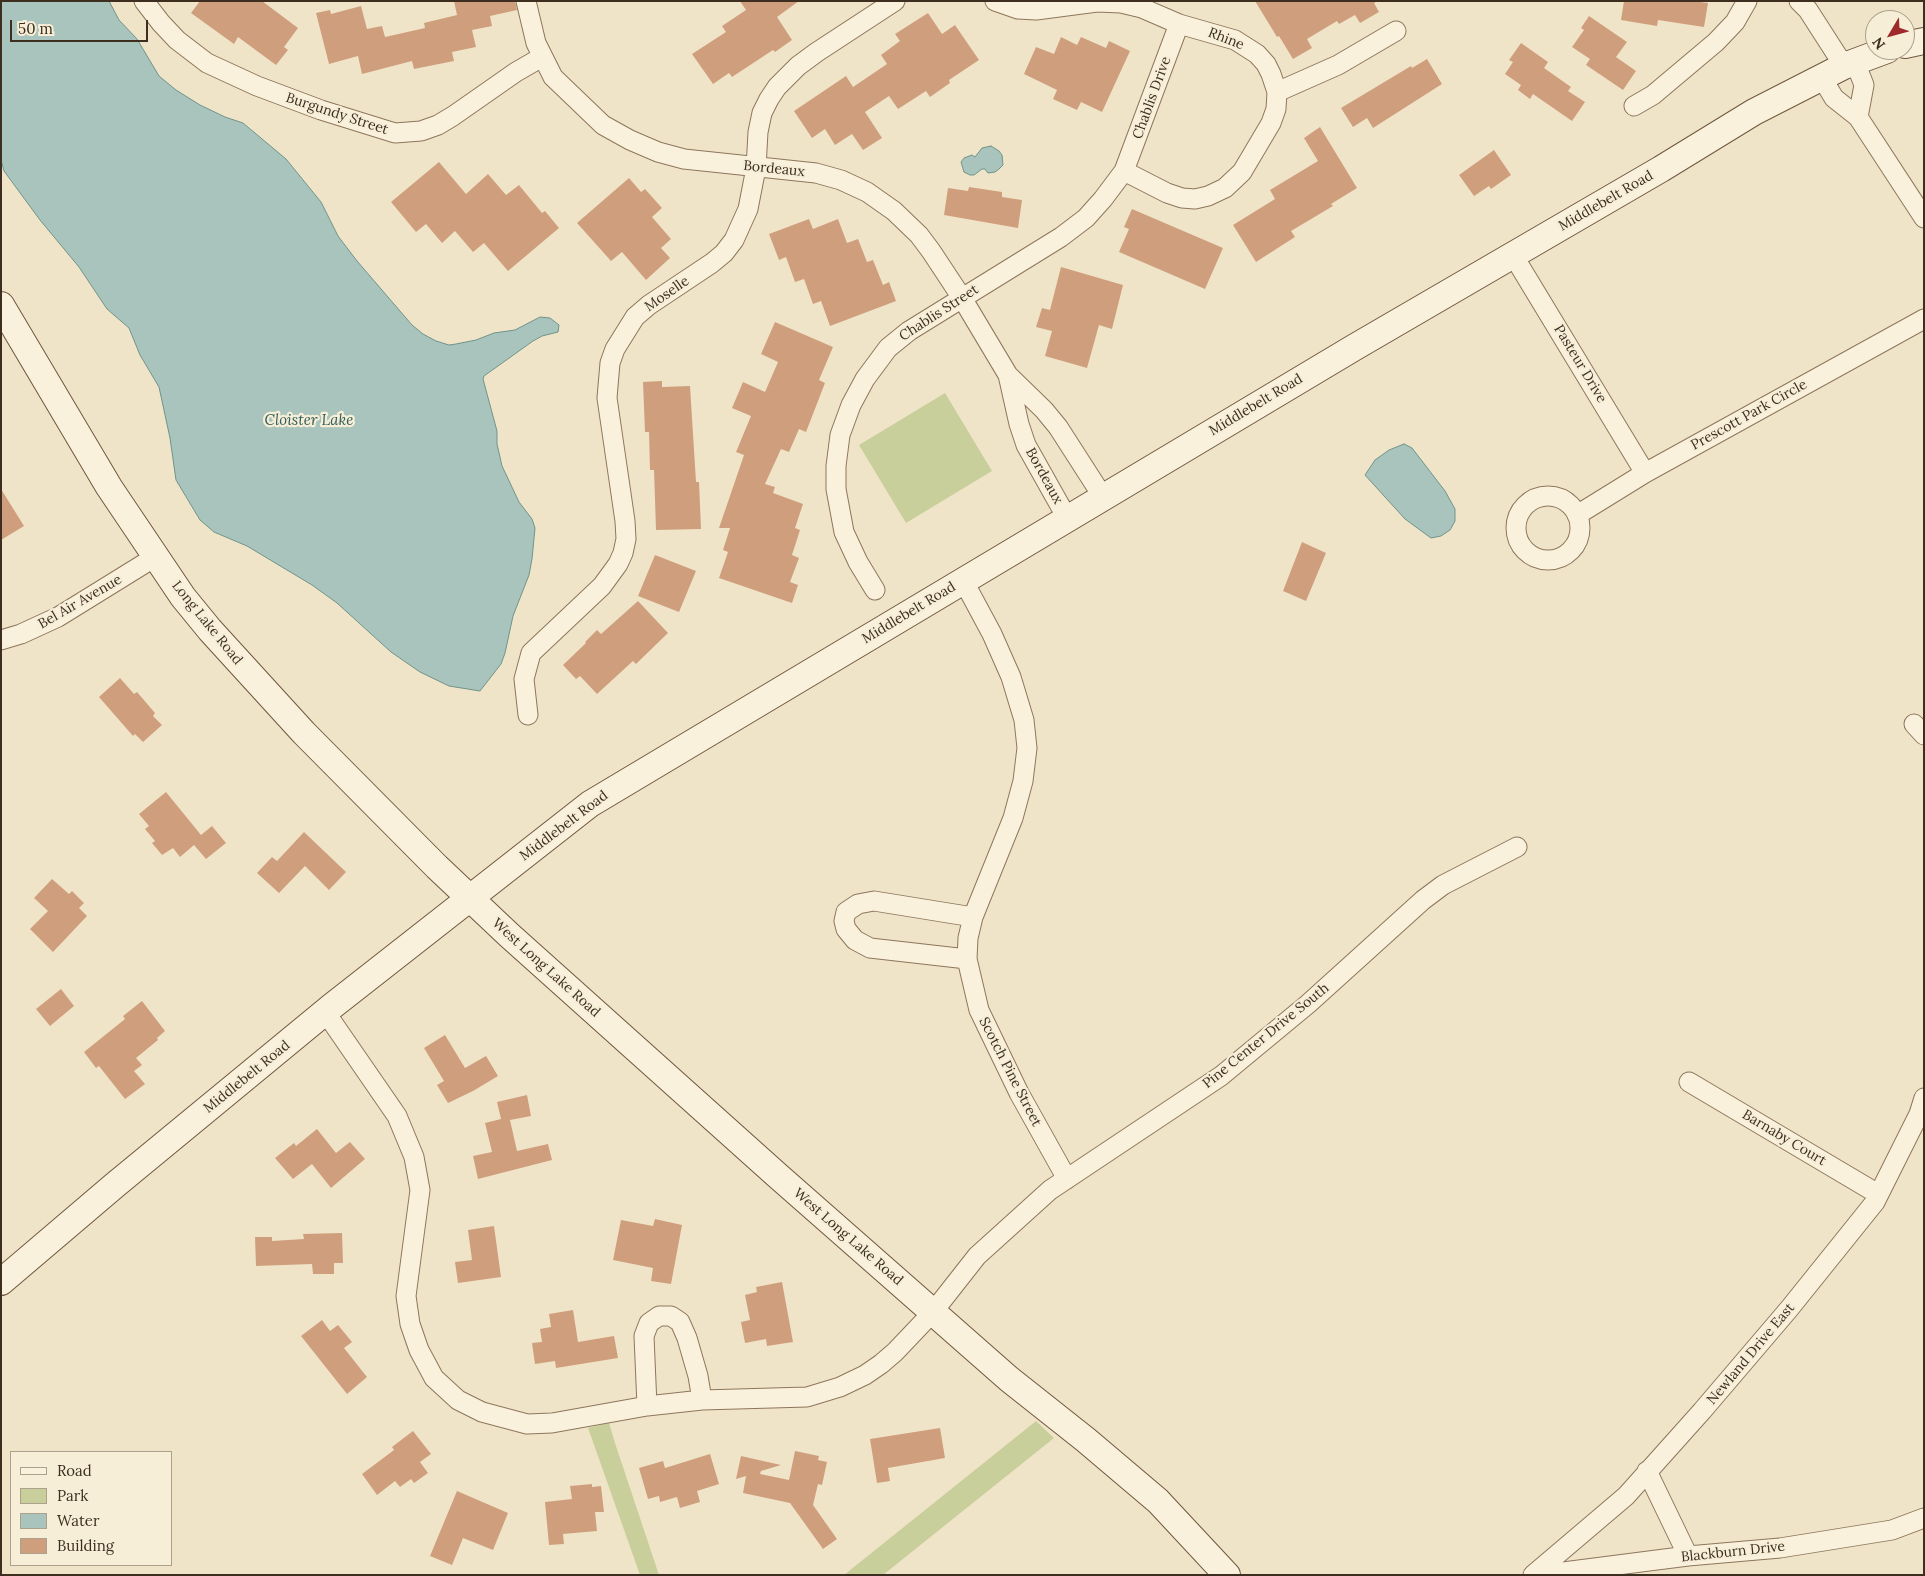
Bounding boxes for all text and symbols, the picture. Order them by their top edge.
scale bar [12,10,150,42]
north arrow [1865,10,1915,60]
text: 50 m [18,19,53,38]
street label: Rhine [1206,24,1246,54]
text: N [1868,34,1889,53]
street label: Chablis Drive [1129,55,1175,141]
street label: Burgundy Street [284,90,390,138]
street label: Bordeaux [742,157,806,181]
street label: Middlebelt Road [1556,167,1656,235]
street label: Moselle [642,273,692,315]
street label: Chablis Street [896,281,982,345]
street label: Pasteur Drive [1550,322,1610,406]
street label: Middlebelt Road [1206,370,1306,440]
street label: Prescott Park Circle [1688,376,1810,454]
water label: Cloister Lake [265,412,353,430]
street label: Bordeaux [1022,445,1066,507]
street label: Bel Air Avenue [35,571,125,633]
street label: Long Lake Road [168,578,246,668]
street label: Middlebelt Road [859,578,959,648]
street label: Middlebelt Road [517,787,611,865]
street label: West Long Lake Road [489,915,603,1021]
street label: Pine Center Drive South [1199,980,1333,1092]
street label: Scotch Pine Street [975,1015,1045,1129]
street label: Middlebelt Road [201,1037,293,1117]
street label: Barnaby Court [1739,1106,1829,1170]
street label: West Long Lake Road [790,1185,906,1289]
street label: Newland Drive East [1704,1300,1798,1408]
legend [10,1451,172,1566]
text: Road [57,1461,92,1480]
text: Park [57,1486,88,1505]
text: Water [57,1511,99,1530]
text: Building [57,1536,114,1555]
street label: Blackburn Drive [1680,1538,1786,1566]

